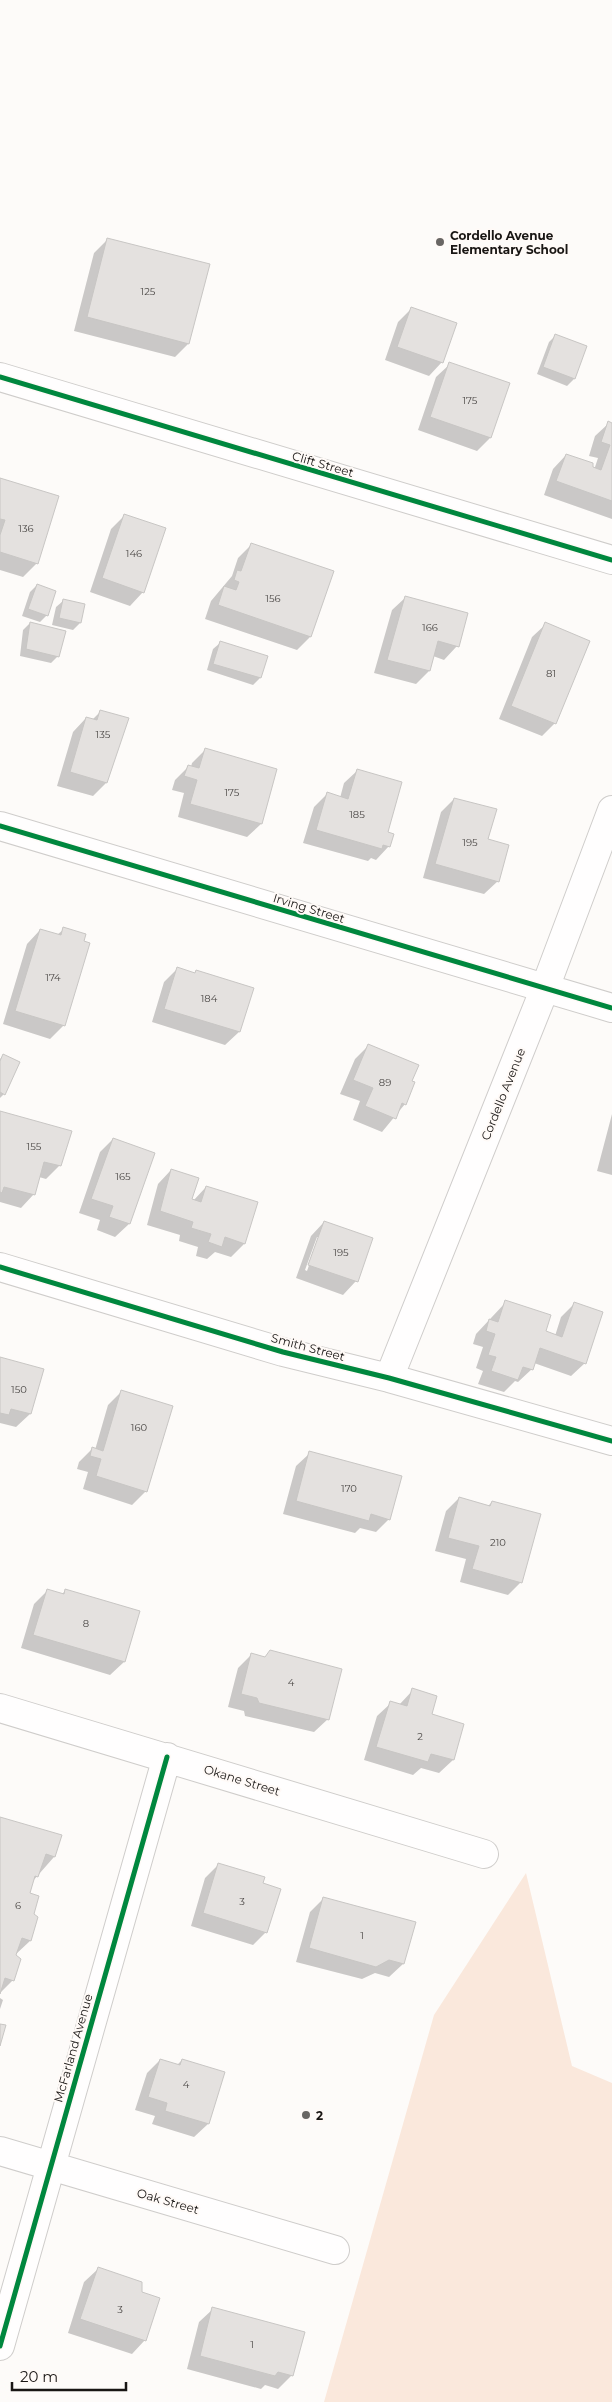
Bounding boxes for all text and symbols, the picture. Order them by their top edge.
place label: Cordello Avenue Elementary School [450,228,568,257]
marker: Cordello Avenue Elementary School [434,236,446,248]
house number: 125 [141,285,156,298]
house number: 175 [463,394,478,407]
street label: Clift Street [290,448,356,480]
house number: 136 [18,522,34,535]
house number: 146 [126,547,142,560]
house number: 156 [265,592,281,605]
house number: 166 [422,621,438,634]
house number: 81 [546,667,556,680]
house number: 135 [96,728,111,741]
house number: 175 [225,786,240,799]
house number: 185 [349,808,365,821]
house number: 195 [462,836,478,849]
street label: Irving Street [271,890,347,926]
house number: 174 [45,971,61,984]
house number: 184 [201,992,218,1005]
street label: Cordello Avenue [478,1046,528,1142]
house number: 89 [379,1076,391,1089]
house number: 155 [27,1140,42,1153]
house number: 165 [115,1170,131,1183]
house number: 195 [333,1246,349,1259]
street label: Smith Street [270,1330,347,1364]
house number: 150 [11,1383,27,1396]
house number: 160 [131,1421,148,1434]
house number: 170 [341,1482,357,1495]
house number: 210 [490,1536,506,1549]
house number: 8 [83,1617,89,1630]
house number: 4 [288,1676,295,1689]
house number: 2 [417,1730,423,1743]
street label: Okane Street [202,1761,282,1799]
house number: 3 [239,1895,245,1908]
house number: 6 [15,1899,21,1912]
house number: 1 [360,1929,364,1942]
street label: McFarland Avenue [50,1992,96,2104]
house number: 4 [183,2078,190,2091]
place label: 2 [316,2108,323,2123]
marker: 2 [300,2109,312,2121]
street label: Oak Street [135,2185,201,2217]
house number: 3 [117,2303,123,2316]
house number: 1 [250,2338,254,2351]
scale bar [12,2360,126,2392]
text: 20 m [20,2367,58,2386]

